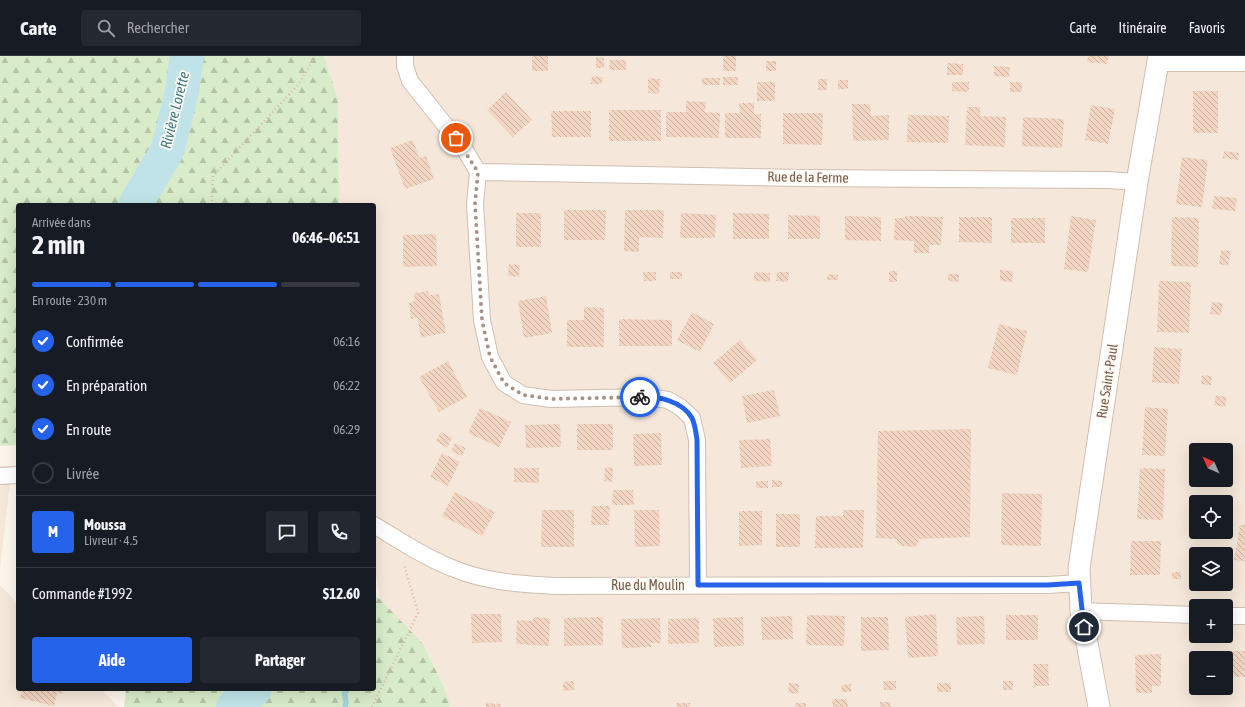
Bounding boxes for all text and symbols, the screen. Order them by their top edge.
search box [81,10,361,46]
text: Carte [20,17,57,39]
icon: search [95,17,117,39]
text: Rechercher [127,19,189,36]
text: Carte [1070,20,1097,36]
text: Itinéraire [1119,20,1167,36]
text: Favoris [1189,20,1225,36]
water label: Rivière Lorette [157,69,192,150]
pin [439,121,473,155]
icon: bag [445,127,467,149]
street label: Rue de la Ferme [767,168,849,186]
text: Arrivée dans [32,215,91,230]
text: 06:46–06:51 [292,229,360,246]
text: 2 min [32,230,85,260]
text: En route · 230 m [32,293,107,308]
icon: check [32,330,54,352]
text: Confirmée [66,333,123,350]
text: 06:16 [333,334,360,349]
street label: Rue Saint-Paul [1093,342,1121,420]
icon: check [32,374,54,396]
text: En préparation [66,377,147,394]
courier [620,377,660,417]
text: 06:22 [333,378,360,393]
icon: bike [629,386,651,408]
icon: check [32,418,54,440]
text: En route [66,421,111,438]
text: 06:29 [333,422,360,437]
north arrow [1189,443,1233,487]
map controls [1189,443,1233,695]
text: Livrée [66,465,99,482]
button: locate [1189,495,1233,539]
button: chat [266,511,308,553]
button: phone [318,511,360,553]
text: Moussa [84,516,126,533]
text: M [48,523,58,540]
text: Livreur · 4.5 [84,533,138,548]
button: layers [1189,547,1233,591]
street label: Rue du Moulin [611,577,685,593]
text: Commande #1992 [32,585,132,602]
text: $12.60 [323,585,360,602]
button: + [1189,599,1233,643]
pin [1067,610,1101,644]
icon: home [1073,616,1095,638]
button: Aide [32,637,192,683]
button: Partager [200,637,360,683]
button: − [1189,651,1233,695]

